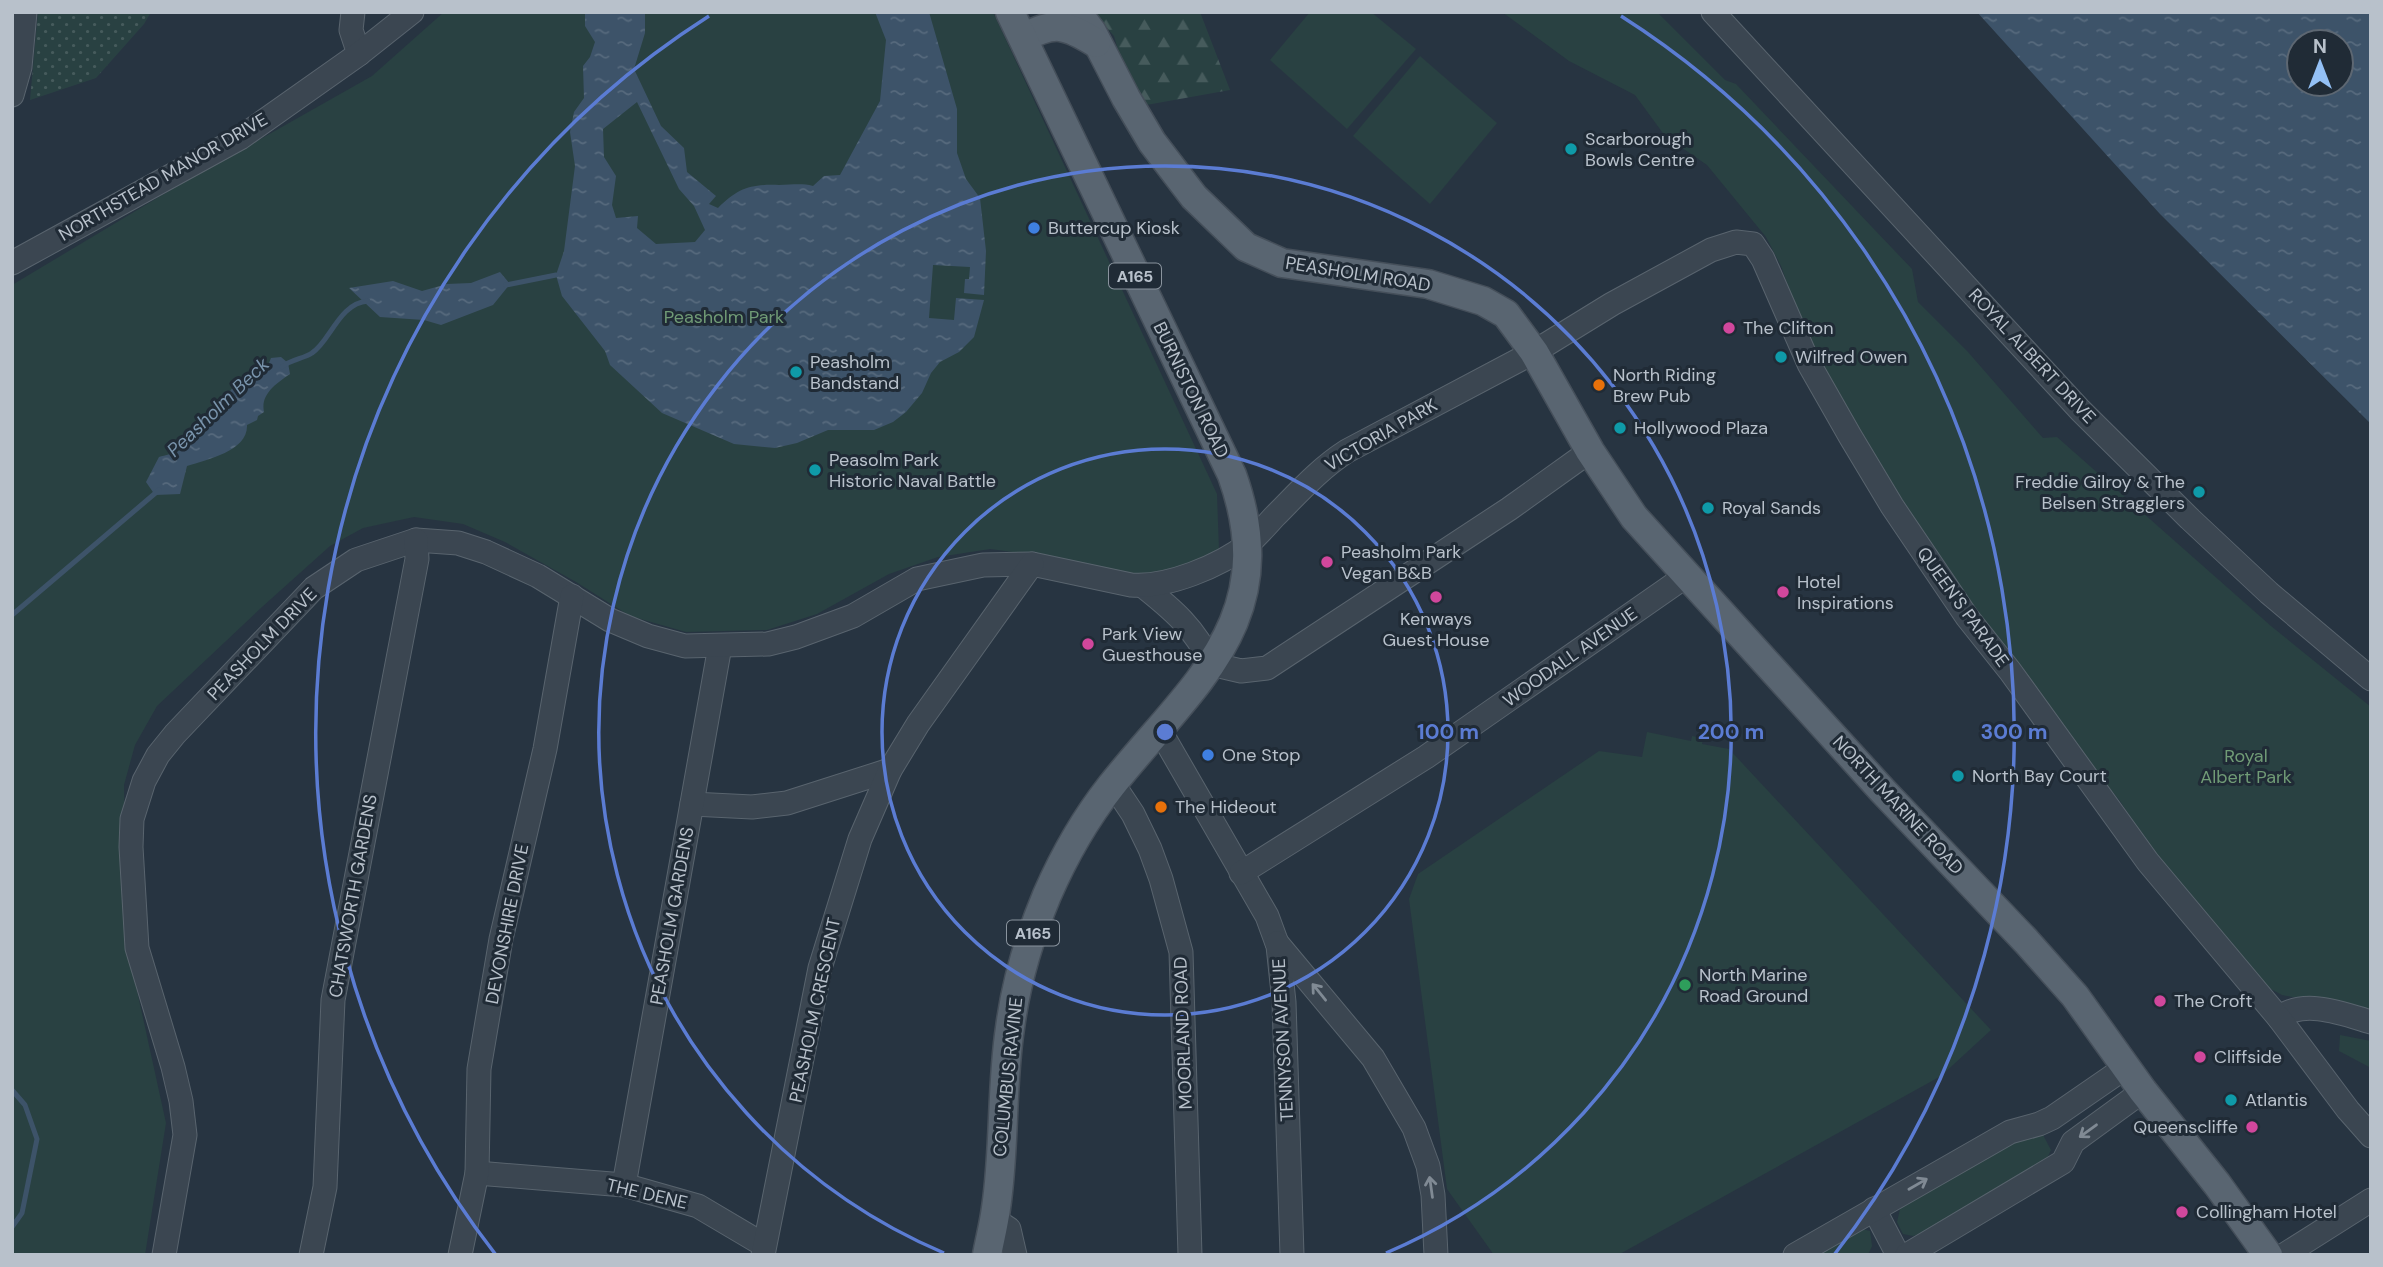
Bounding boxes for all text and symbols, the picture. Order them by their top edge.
north arrow [2285,28,2355,98]
text: N [2313,34,2327,59]
street label: NORTHSTEAD MANOR DRIVE [54,107,272,247]
place label: Scarborough Bowls Centre [1585,127,1695,172]
marker: Scarborough Bowls Centre [1563,141,1579,157]
place label: Buttercup Kiosk [1048,216,1180,240]
marker: Buttercup Kiosk [1026,220,1042,236]
street label: PEASHOLM ROAD [1284,251,1432,297]
road number: A165 [1109,264,1161,288]
street label: ROYAL ALBERT DRIVE [1963,283,2101,429]
park label: Peasholm Park [664,305,784,329]
place label: The Clifton [1743,316,1834,340]
street label: BURNISTON ROAD [1148,318,1234,462]
marker: The Clifton [1721,320,1737,336]
place label: Wilfred Owen [1795,345,1907,369]
marker: Wilfred Owen [1773,349,1789,365]
place label: Peasholm Bandstand [810,350,899,395]
water label: Peasholm Beck [161,352,275,462]
place label: North Riding Brew Pub [1613,363,1716,408]
marker: Peasholm Bandstand [788,364,804,380]
marker: North Riding Brew Pub [1591,377,1607,393]
street label: VICTORIA PARK [1320,393,1442,477]
place label: Hollywood Plaza [1634,416,1768,440]
marker: Hollywood Plaza [1612,420,1628,436]
place label: Peasolm Park Historic Naval Battle [829,448,996,493]
marker: Peasolm Park Historic Naval Battle [807,462,823,478]
place label: Freddie Gilroy & The Belsen Stragglers [2015,470,2185,515]
marker: Freddie Gilroy & The Belsen Stragglers [2191,484,2207,500]
place label: Royal Sands [1722,496,1821,520]
marker: Royal Sands [1700,500,1716,516]
place label: Peasholm Park Vegan B&B [1341,540,1461,585]
street label: QUEEN'S PARADE [1911,542,2015,672]
marker: Peasholm Park Vegan B&B [1319,554,1335,570]
place label: Hotel Inspirations [1797,570,1894,615]
street label: PEASHOLM DRIVE [202,582,322,706]
marker: Hotel Inspirations [1775,584,1791,600]
marker: Kenways Guest House [1428,589,1444,605]
street label: WOODALL AVENUE [1498,602,1642,712]
place label: Kenways Guest House [1382,607,1490,652]
place label: Park View Guesthouse [1102,622,1202,667]
marker: Park View Guesthouse [1080,636,1096,652]
text: 100 m [1417,718,1479,746]
text: 200 m [1698,718,1764,746]
text: 300 m [1981,718,2047,746]
centre of rings [1153,720,1177,744]
street label: NORTH MARINE ROAD [1827,730,1969,880]
place label: One Stop [1222,743,1300,767]
park label: Royal Albert Park [2200,744,2292,789]
marker: One Stop [1200,747,1216,763]
place label: North Bay Court [1972,764,2107,788]
marker: North Bay Court [1950,768,1966,784]
street label: CHATSWORTH GARDENS [323,792,383,1000]
place label: The Hideout [1175,795,1277,819]
marker: The Hideout [1153,799,1169,815]
street label: PEASHOLM GARDENS [645,825,699,1007]
street label: DEVONSHIRE DRIVE [480,842,534,1006]
street label: PEASHOLM CRESCENT [784,915,846,1105]
road number: A165 [1007,920,1059,945]
street label: MOORLAND ROAD [1168,956,1198,1110]
street label: TENNYSON AVENUE [1267,958,1299,1122]
place label: North Marine Road Ground [1699,963,1808,1008]
marker: North Marine Road Ground [1677,977,1693,993]
one-way arrow [1312,984,1327,1002]
place label: The Croft [2174,989,2253,1013]
marker: The Croft [2152,993,2168,1009]
street label: COLUMBUS RAVINE [988,996,1028,1158]
place label: Cliffside [2214,1045,2282,1069]
marker: Cliffside [2192,1049,2208,1065]
place label: Atlantis [2245,1088,2308,1112]
marker: Atlantis [2223,1092,2239,1108]
place label: Queenscliffe [2133,1115,2238,1139]
marker: Queenscliffe [2244,1119,2260,1135]
one-way arrow [2079,1124,2098,1138]
street label: THE DENE [604,1173,690,1215]
one-way arrow [1424,1176,1437,1199]
one-way arrow [1907,1177,1928,1190]
place label: Collingham Hotel [2196,1200,2337,1224]
marker: Collingham Hotel [2174,1204,2190,1220]

